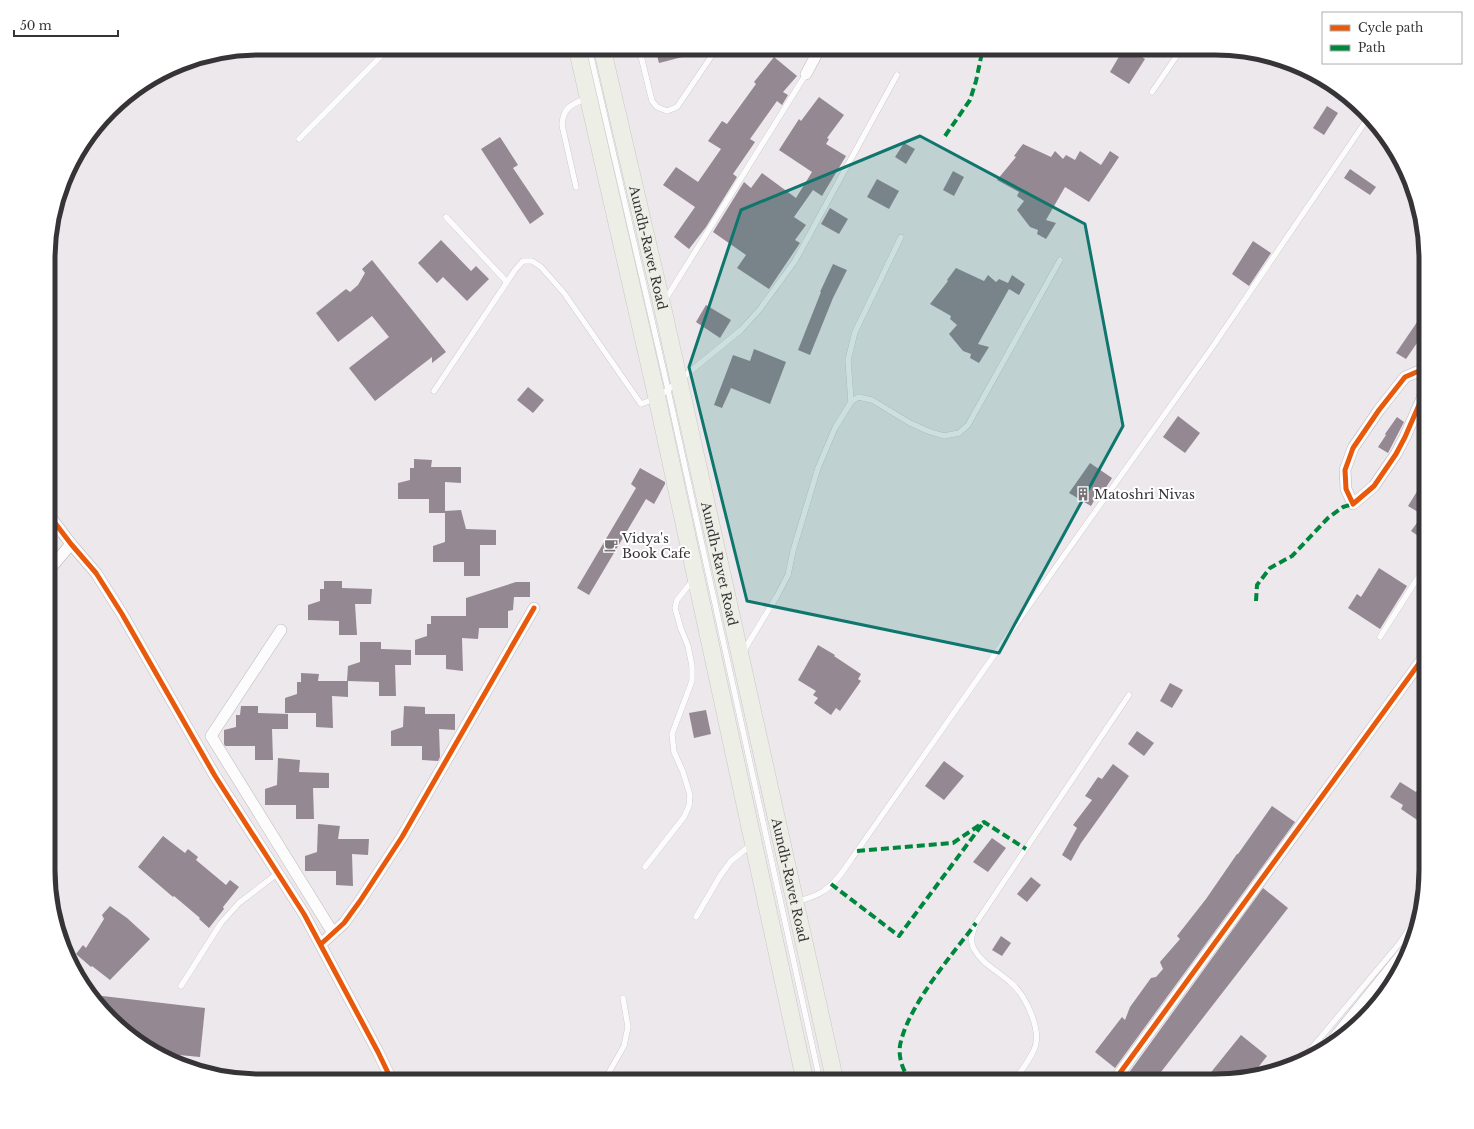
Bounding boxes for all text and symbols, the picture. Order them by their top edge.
scale bar [14,12,118,38]
legend [1322,12,1462,64]
text: 50 m [20,18,52,33]
text: Cycle path [1358,20,1423,35]
text: Path [1358,40,1386,55]
street label: Aundh-Ravet Road [626,183,671,311]
building icon: Matoshri Nivas [1075,486,1091,502]
place label: Matoshri Nivas [1094,486,1195,503]
street label: Aundh-Ravet Road [697,499,742,628]
place label: Vidya's Book Cafe [621,530,691,562]
cafe icon: Vidya's Book Cafe [603,537,619,553]
street label: Aundh-Ravet Road [768,815,812,944]

